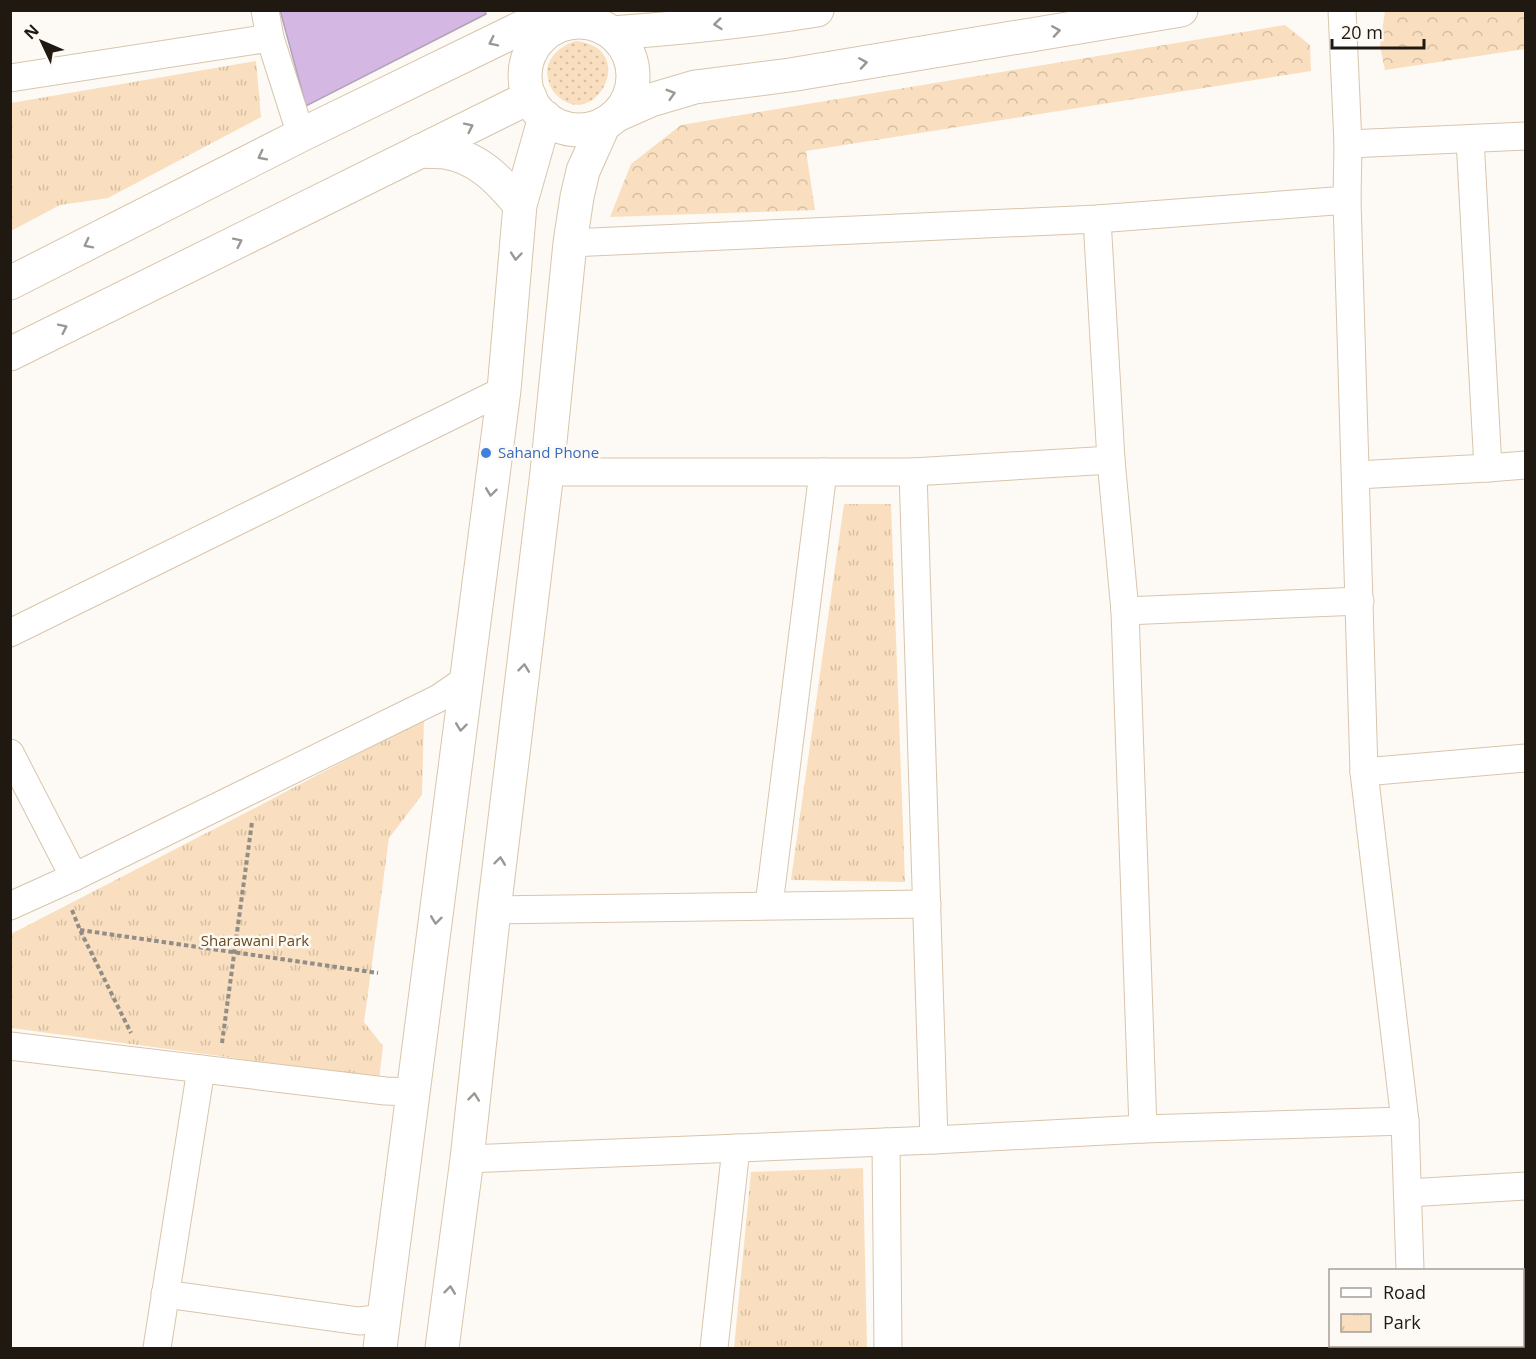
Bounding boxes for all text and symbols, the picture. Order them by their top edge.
north arrow [12,12,72,72]
scale bar [1332,12,1424,50]
one-way arrow [713,17,722,30]
text: N [19,19,44,44]
text: 20 m [1341,20,1383,44]
one-way arrow [1051,26,1060,38]
one-way arrow [489,34,500,46]
one-way arrow [858,57,868,70]
one-way arrow [665,89,676,101]
one-way arrow [463,123,474,135]
one-way arrow [257,148,268,160]
one-way arrow [84,237,94,248]
one-way arrow [231,237,242,249]
one-way arrow [509,252,522,261]
one-way arrow [57,324,67,335]
place label: Sahand Phone [498,442,599,462]
marker: Sahand Phone [479,446,493,460]
one-way arrow [486,487,498,497]
one-way arrow [517,663,529,672]
one-way arrow [455,722,468,732]
one-way arrow [494,857,506,866]
one-way arrow [430,916,442,925]
park label: Sharawani Park [201,930,309,950]
one-way arrow [467,1092,479,1102]
legend [1329,1269,1524,1347]
text: Road [1383,1280,1426,1304]
one-way arrow [443,1286,455,1295]
text: Park [1383,1310,1421,1334]

